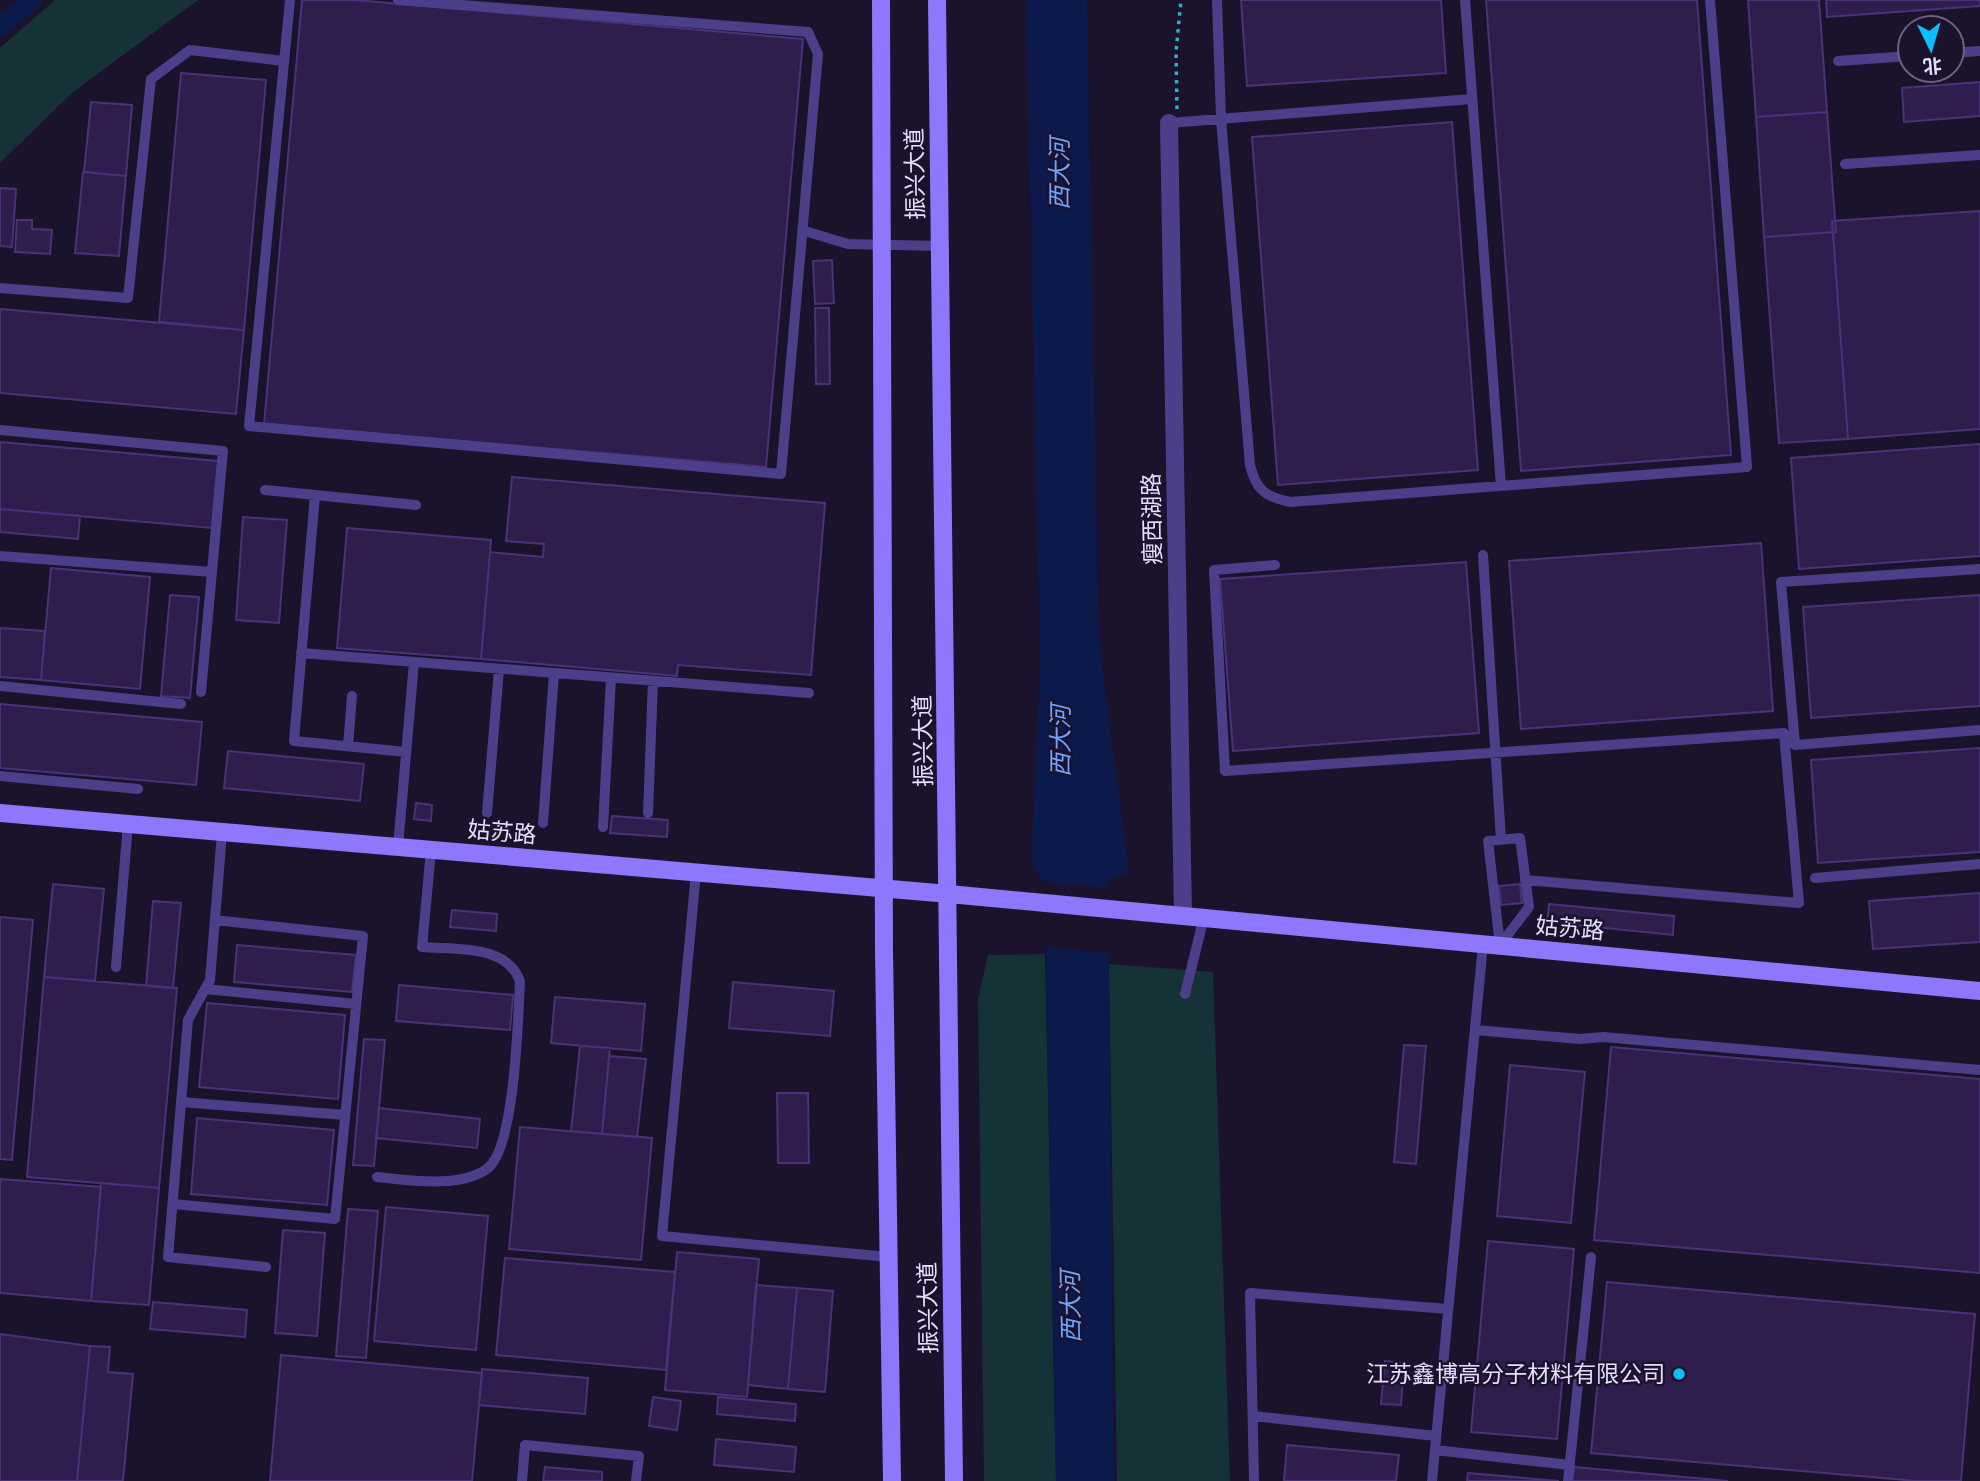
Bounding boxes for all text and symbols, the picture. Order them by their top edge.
north arrow [1896,14,1966,84]
text: 北 [1922,53,1943,78]
street label: 振兴大道 [900,128,930,220]
water label: 西大河 [1045,134,1074,210]
street label: 瘦西湖路 [1137,473,1167,565]
street label: 振兴大道 [908,695,938,787]
water label: 西大河 [1046,701,1075,777]
street label: 姑苏路 [466,815,538,849]
street label: 姑苏路 [1534,911,1606,945]
street label: 振兴大道 [913,1262,943,1354]
water label: 西大河 [1055,1267,1086,1343]
place label: 江苏鑫博高分子材料有限公司 [1366,1360,1665,1388]
marker: 江苏鑫博高分子材料有限公司 [1671,1366,1687,1382]

